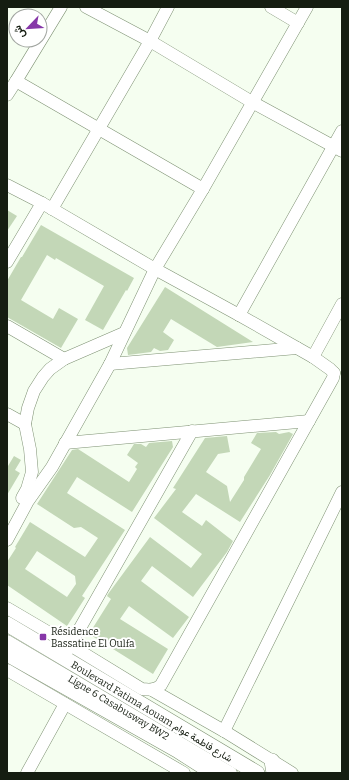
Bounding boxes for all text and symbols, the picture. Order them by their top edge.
north arrow [8,8,48,48]
text: ش [11,23,28,41]
place label: Résidence Bassatine El Oulfa [51,626,135,650]
marker: Résidence Bassatine El Oulfa [38,632,48,642]
street label: Boulevard Fatima Aouam شارع فاطمة عوام [69,659,234,765]
street label: Ligne 6 Casabusway BW2 [66,673,171,743]

